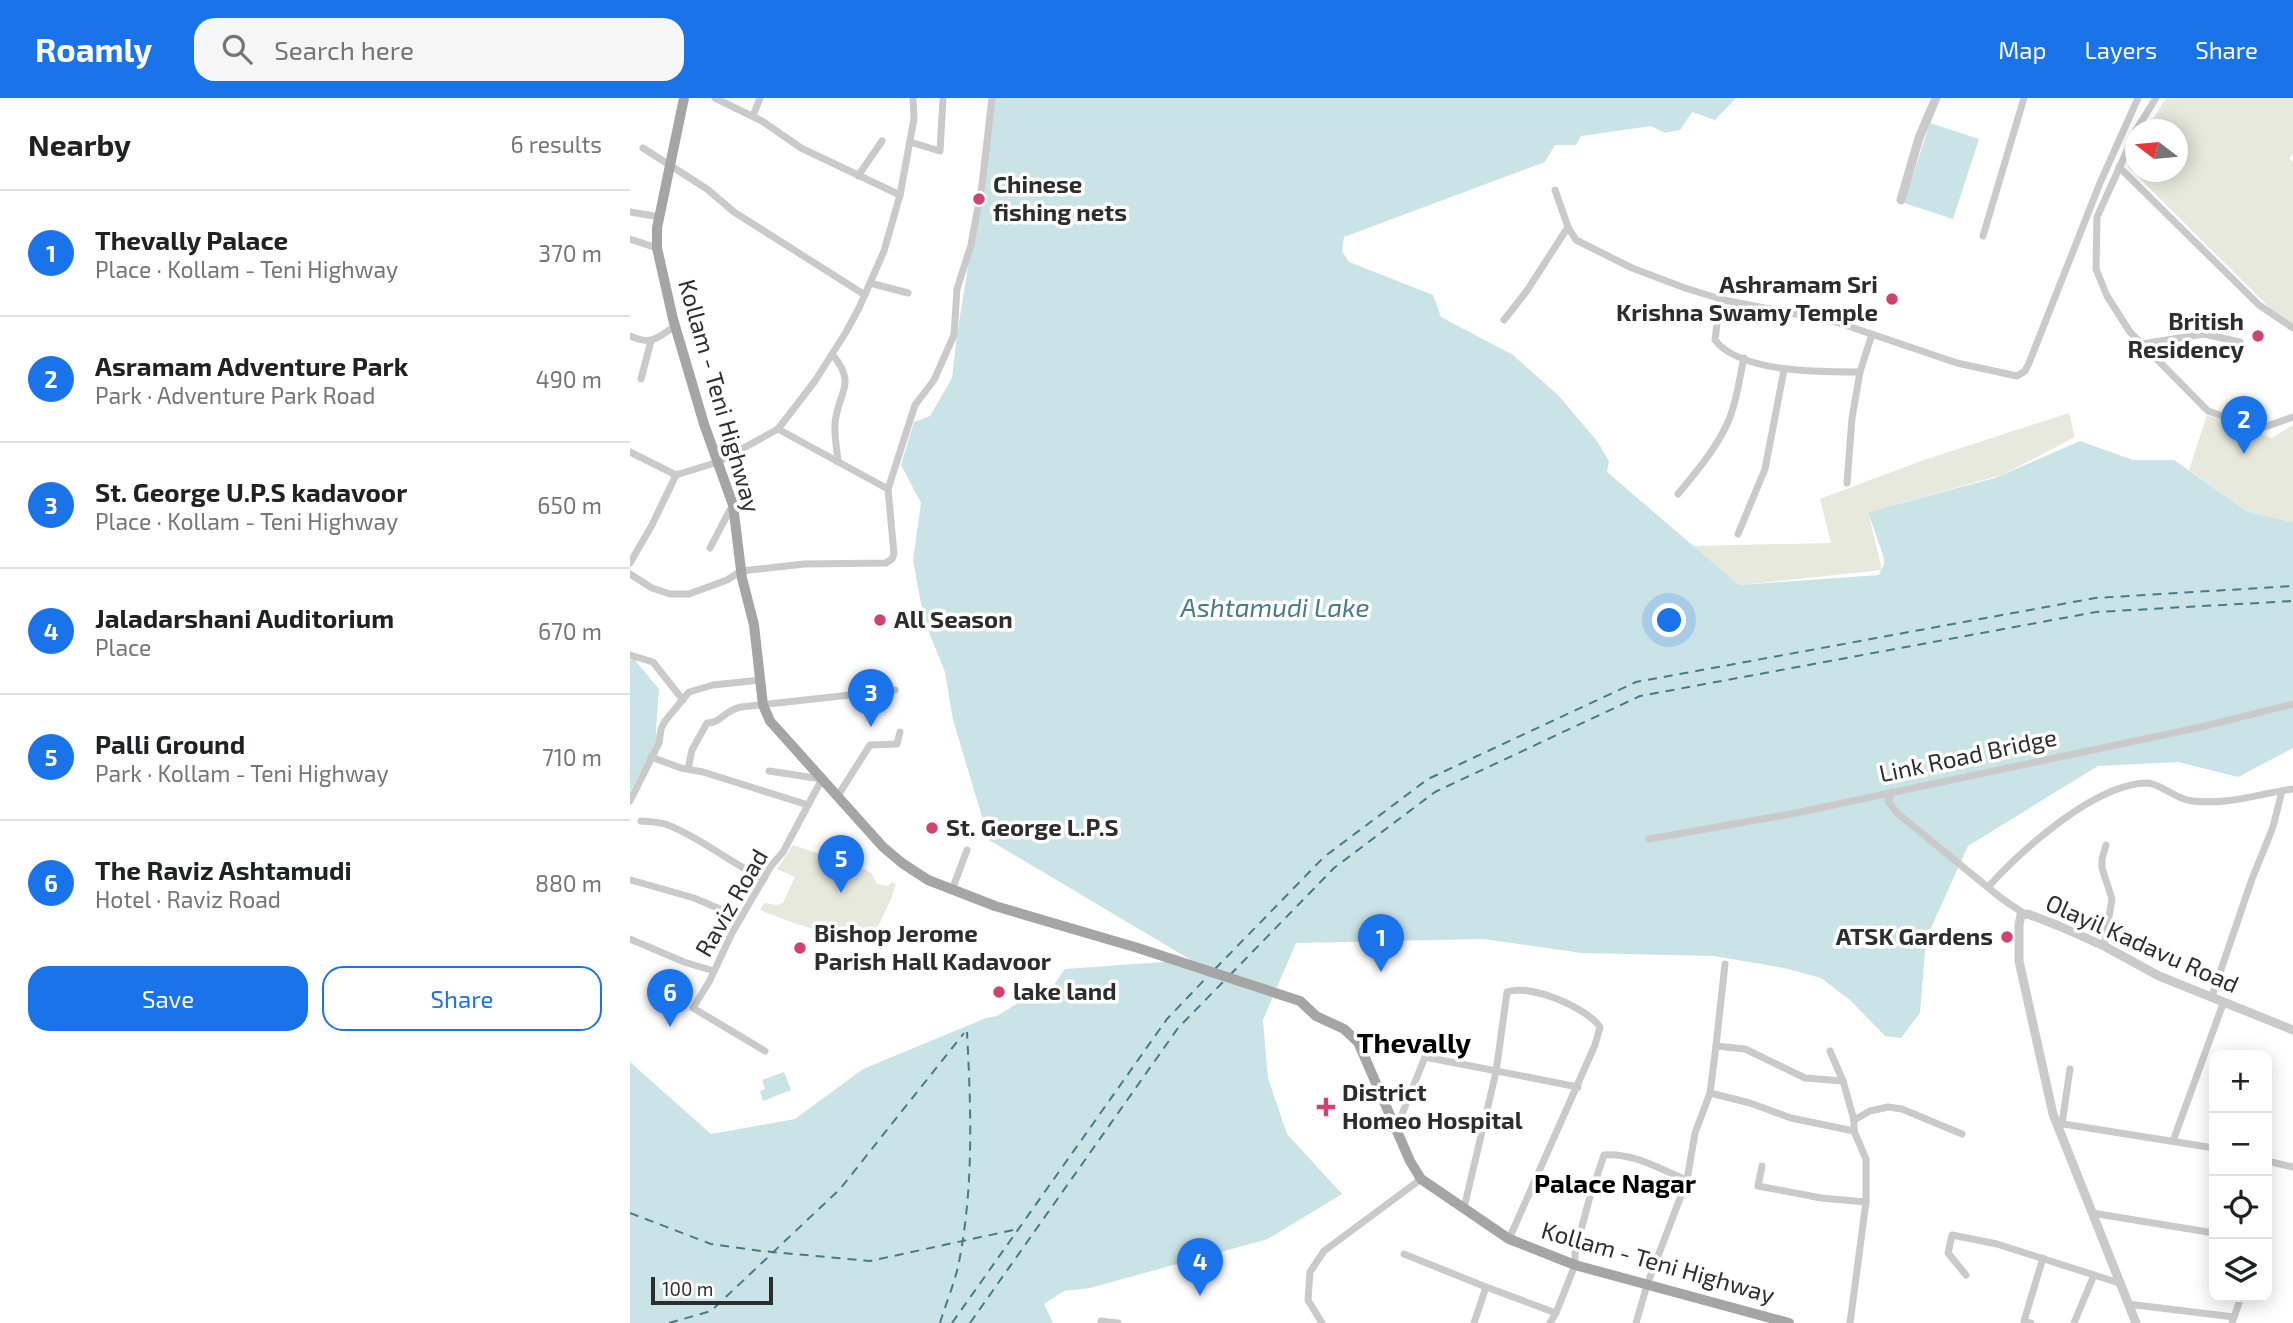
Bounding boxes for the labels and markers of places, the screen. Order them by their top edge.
place label: Chinese fishing nets [993,169,1127,226]
marker: Chinese fishing nets [971,191,987,207]
place label: Ashramam Sri Krishna Swamy Temple [1616,269,1878,326]
marker: Ashramam Sri Krishna Swamy Temple [1884,291,1900,307]
place label: British Residency [2128,306,2244,363]
marker: British Residency [2250,328,2266,344]
pin: 2 [2221,396,2267,454]
place label: All Season [894,604,1013,633]
marker: All Season [872,612,888,628]
pin: 3 [848,669,894,727]
place label: St. George L.P.S [946,812,1119,841]
marker: St. George L.P.S [924,820,940,836]
pin: 5 [818,835,864,893]
pin: 1 [1358,914,1404,972]
place label: Bishop Jerome Parish Hall Kadavoor [814,918,1052,975]
place label: ATSK Gardens [1836,921,1993,950]
marker: ATSK Gardens [1999,929,2015,945]
marker: Bishop Jerome Parish Hall Kadavoor [792,940,808,956]
pin: 6 [647,969,693,1027]
place label: lake land [1013,976,1117,1005]
marker: lake land [991,984,1007,1000]
place label: District Homeo Hospital [1342,1077,1523,1134]
marker: District Homeo Hospital [1316,1097,1336,1117]
pin: 4 [1177,1238,1223,1296]

